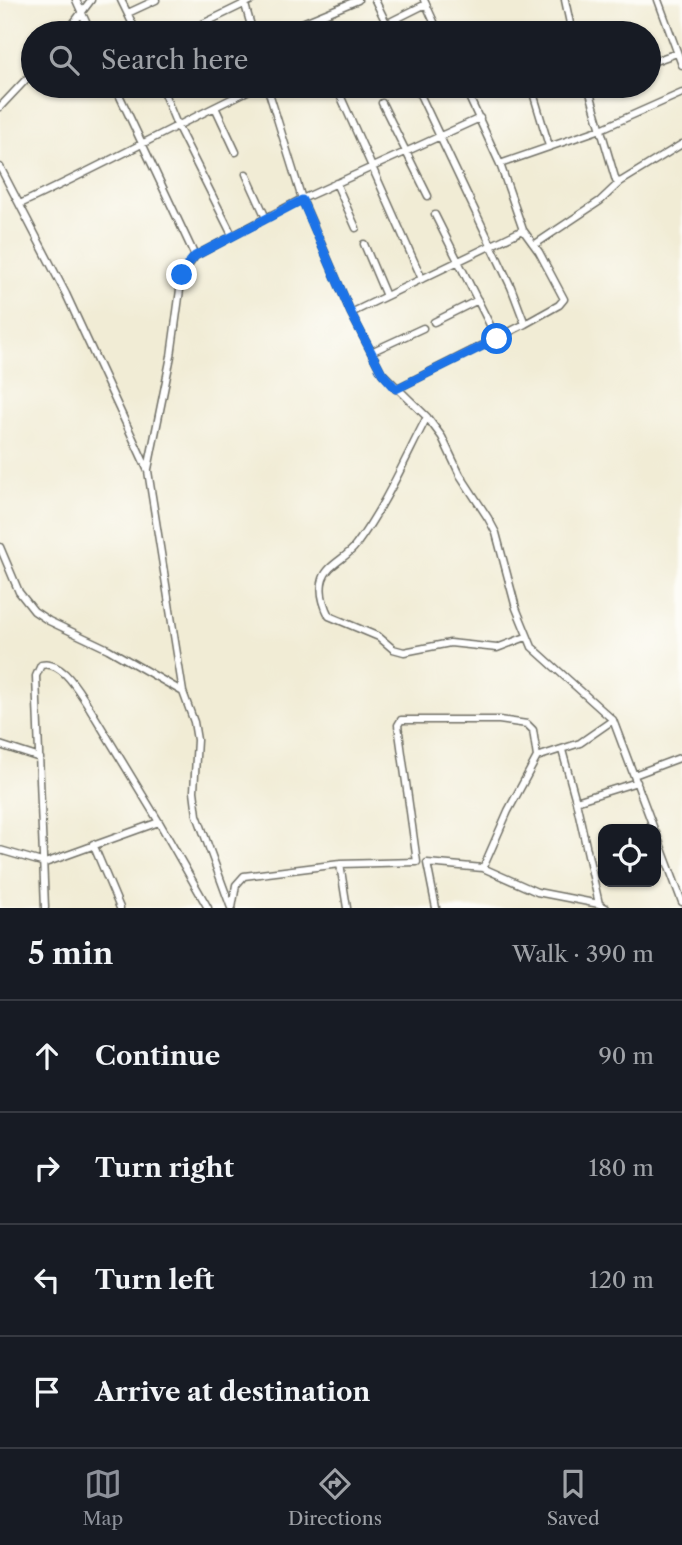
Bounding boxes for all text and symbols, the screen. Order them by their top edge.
search box [21,21,661,98]
icon: search [45,41,83,79]
text: Search here [101,44,248,76]
route end [166,259,197,290]
route start [481,323,512,354]
map controls [598,824,661,887]
button: locate [598,824,661,887]
text: 5 min [28,935,113,972]
text: Walk · 390 m [512,940,654,968]
icon: ahead [28,1037,66,1075]
text: Continue [95,1040,220,1072]
text: 90 m [598,1042,654,1070]
icon: right [28,1149,66,1187]
text: Turn right [95,1152,234,1184]
text: 180 m [589,1154,654,1182]
icon: left [28,1261,66,1299]
text: Turn left [95,1264,214,1296]
text: 120 m [589,1266,654,1294]
icon: arrive [28,1373,66,1411]
text: Arrive at destination [95,1376,370,1408]
tab: Map [82,1465,123,1530]
tab: Directions [288,1465,382,1530]
tab: Saved [547,1465,600,1530]

